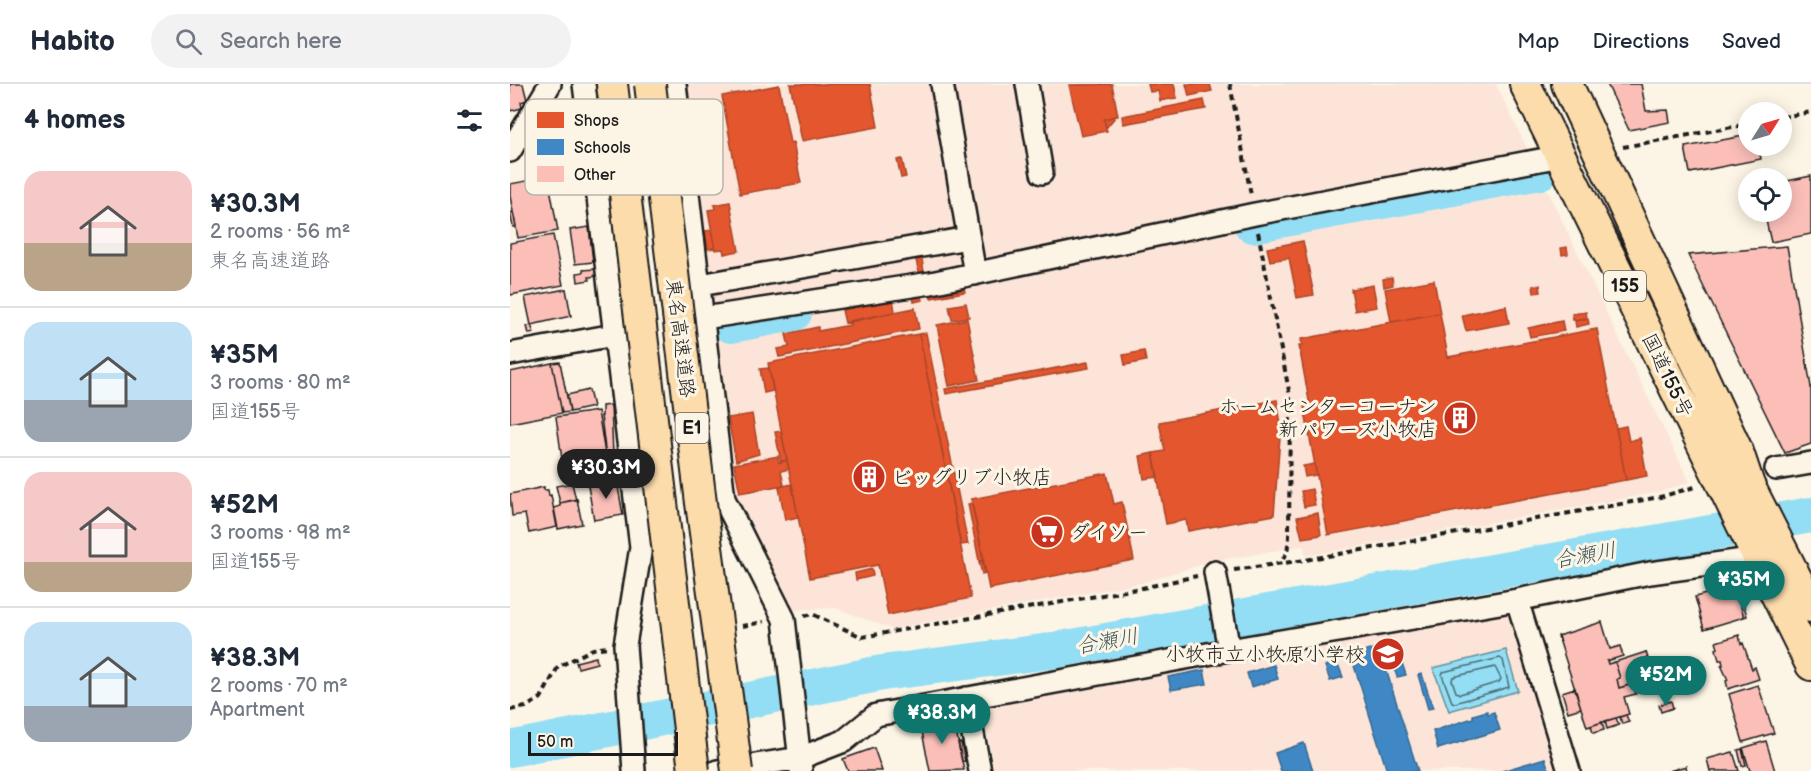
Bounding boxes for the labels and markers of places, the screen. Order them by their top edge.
place label: ホームセンターコーナン 新パワーズ小牧店 [1219,395,1437,442]
building icon: ホームセンターコーナン 新パワーズ小牧店 [1442,400,1478,436]
pin: ¥30.3M [557,449,655,500]
building icon: ビッグリブ小牧店 [851,459,887,495]
place label: ビッグリブ小牧店 [892,466,1052,490]
supermarket icon: ダイソー [1029,514,1065,550]
place label: ダイソー [1070,521,1148,545]
pin: ¥35M [1708,561,1780,612]
school or university icon: 小牧市立小牧原小学校 [1370,636,1406,672]
place label: 小牧市立小牧原小学校 [1165,643,1365,667]
pin: ¥52M [1630,656,1702,707]
pin: ¥38.3M [893,694,991,745]

